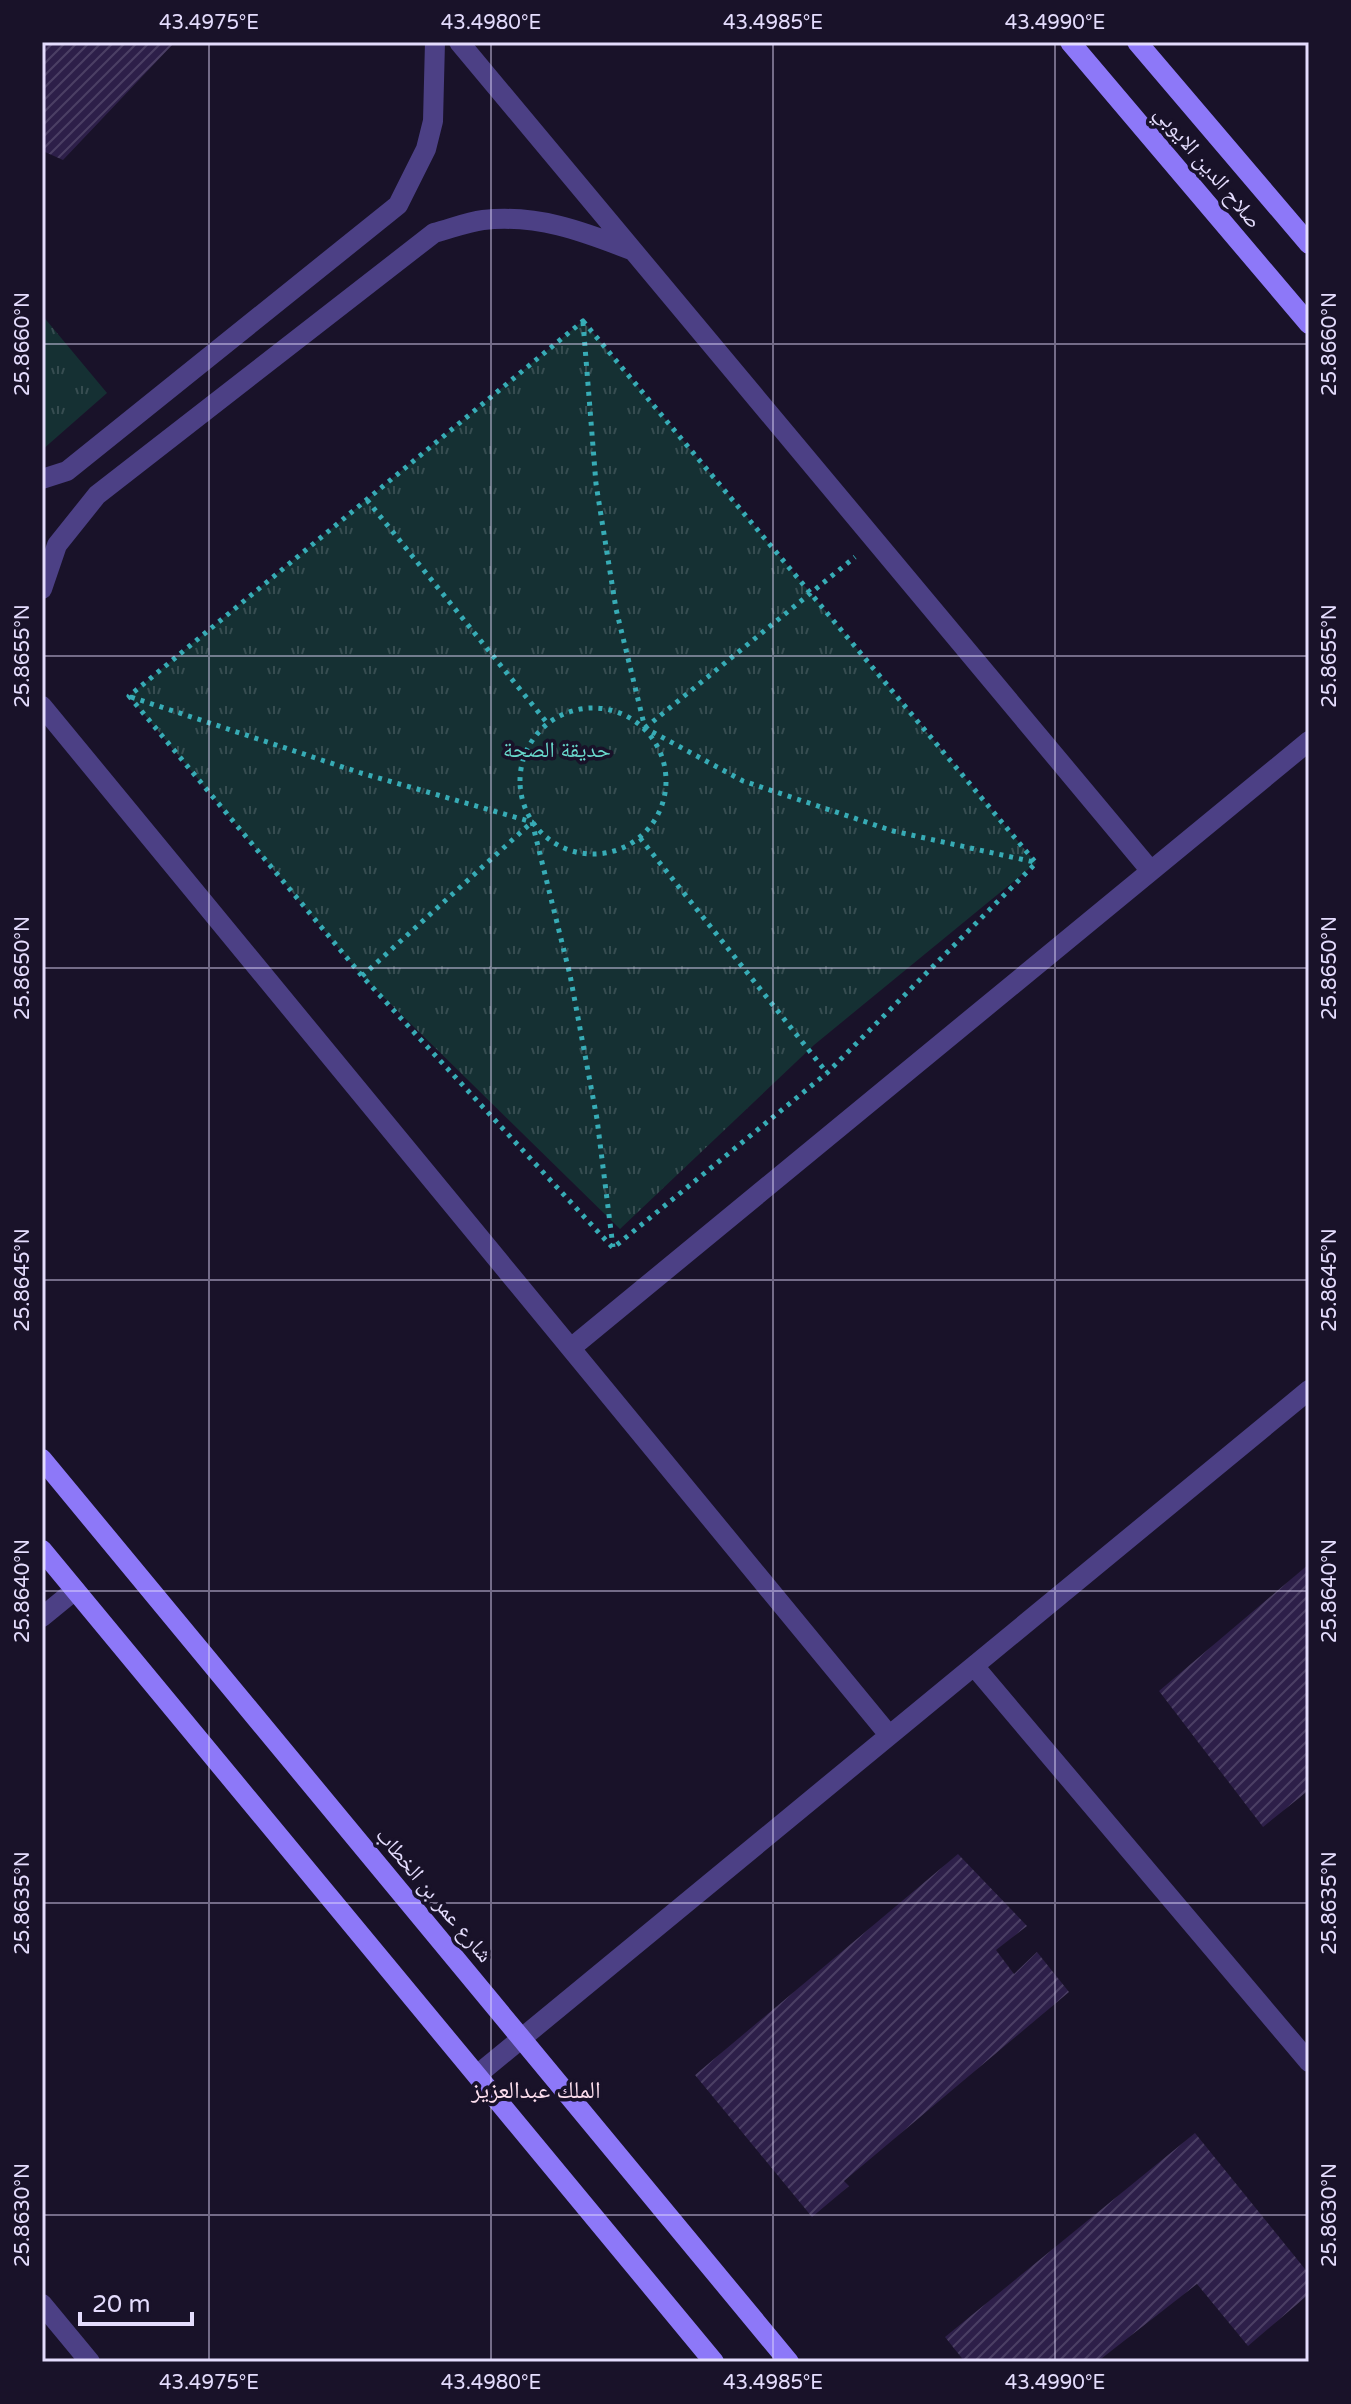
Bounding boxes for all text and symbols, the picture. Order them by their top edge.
text: 43.4975°E [159,11,259,35]
text: 43.4980°E [441,11,541,35]
text: 43.4985°E [723,11,823,35]
text: 43.4990°E [1005,11,1105,35]
street label: صلاح الدين الايوبي [1146,100,1267,236]
text: 25.8660°N [11,292,35,396]
text: 25.8660°N [1318,292,1342,396]
text: 25.8655°N [11,604,35,708]
text: 25.8655°N [1318,604,1342,708]
park label: حديقة الصحة [503,737,611,763]
text: 25.8650°N [11,916,35,1020]
text: 25.8650°N [1318,916,1342,1020]
text: 25.8645°N [11,1228,35,1332]
text: 25.8645°N [1318,1228,1342,1332]
text: 25.8640°N [11,1539,35,1643]
text: 25.8640°N [1318,1539,1342,1643]
street label: شارع عمر بن الخطاب [370,1822,498,1968]
text: 25.8635°N [11,1851,35,1955]
text: 25.8635°N [1318,1851,1342,1955]
district label: الملك عبدالعزيز [470,2076,601,2105]
text: 25.8630°N [11,2163,35,2267]
text: 25.8630°N [1318,2163,1342,2267]
scale bar [80,2276,192,2326]
text: 20 m [92,2290,150,2319]
text: 43.4975°E [159,2371,259,2395]
text: 43.4980°E [441,2371,541,2395]
text: 43.4985°E [723,2371,823,2395]
text: 43.4990°E [1005,2371,1105,2395]

